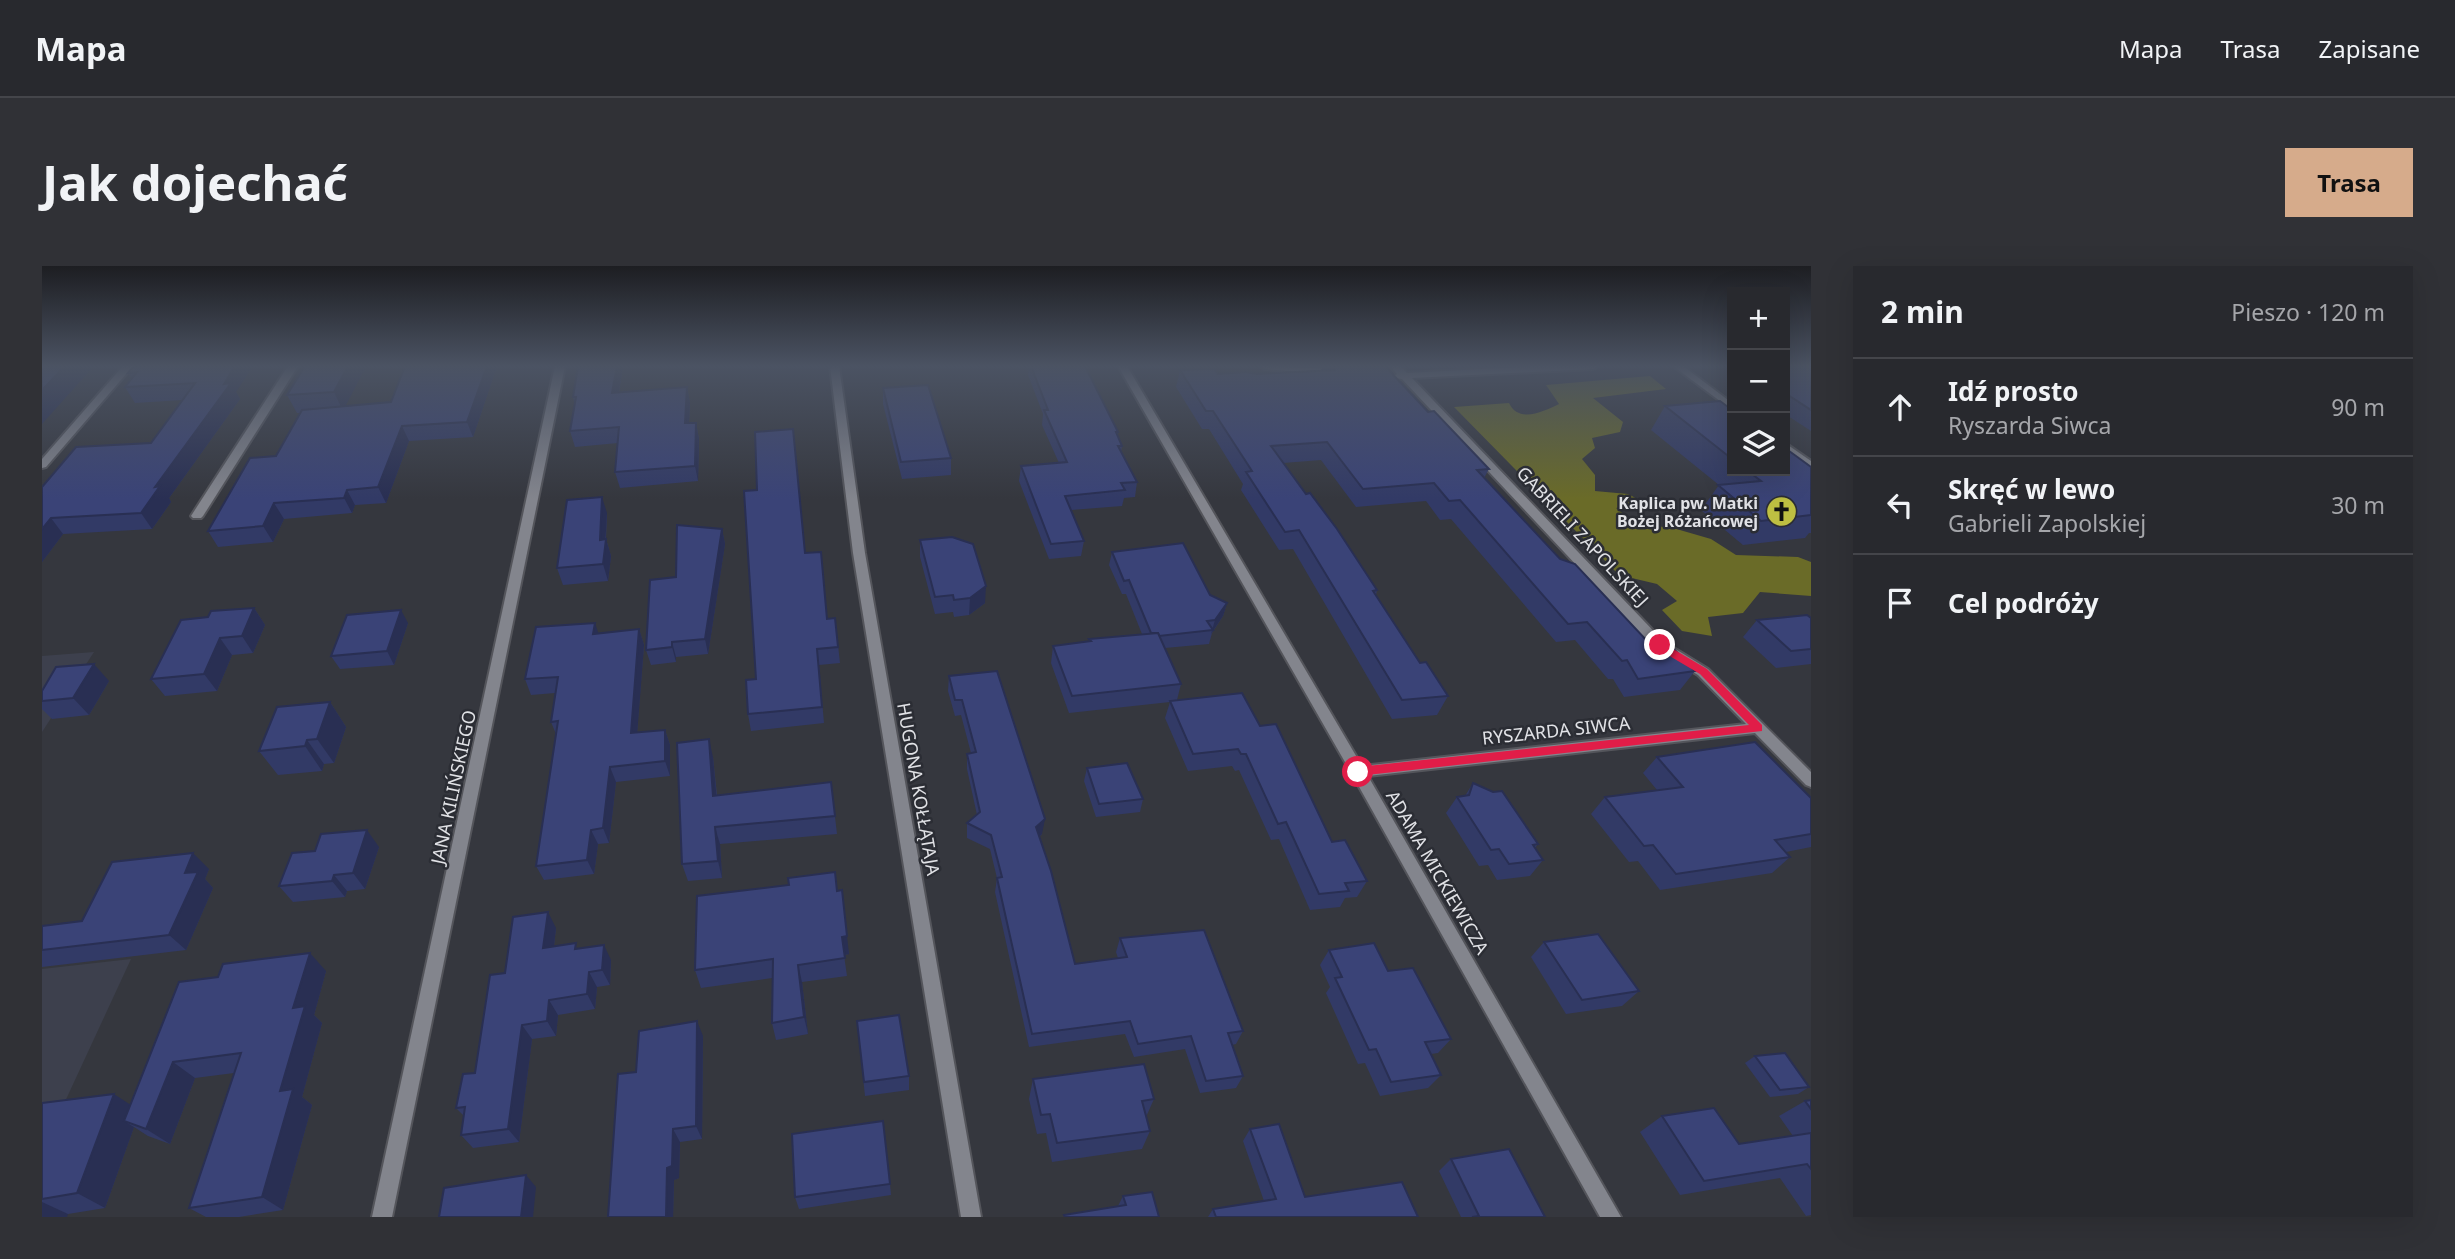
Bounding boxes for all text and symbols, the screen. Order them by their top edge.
text: Mapa [35,26,127,71]
text: Mapa [2119,32,2183,65]
text: Trasa [2221,32,2281,65]
text: Zapisane [2319,32,2420,65]
button: Trasa [2285,148,2413,217]
text: Jak dojechać [42,149,348,215]
map controls [1727,287,1790,476]
button: + [1727,287,1790,350]
text: 2 min [1881,291,1964,332]
text: Pieszo · 120 m [2231,296,2385,328]
button: − [1727,350,1790,413]
text: Idź prosto [1948,373,2079,409]
icon: ahead [1881,388,1919,426]
text: 90 m [2331,391,2385,423]
text: Ryszarda Siwca [1948,409,2111,441]
button: layers [1727,413,1790,476]
street label: GABRIELI ZAPOLSKIEJ [1512,461,1654,611]
text: Skręć w lewo [1948,471,2115,507]
icon: left [1881,486,1919,524]
text: 30 m [2331,489,2385,521]
place label: Kaplica pw. Matki Bożej Różańcowej [1617,492,1758,532]
church icon: Kaplica pw. Matki Bożej Różańcowej [1764,495,1798,529]
text: Gabrieli Zapolskiej [1948,507,2146,539]
icon: arrive [1881,584,1919,622]
text: Cel podróży [1948,585,2099,621]
route end [1644,629,1675,660]
street label: HUGONA KOŁŁĄTAJA [892,701,946,878]
street label: JANA KILIŃSKIEGO [425,708,481,868]
street label: RYSZARDA SIWCA [1481,710,1632,750]
route start [1342,756,1373,787]
street label: ADAMA MICKIEWICZA [1381,786,1495,959]

